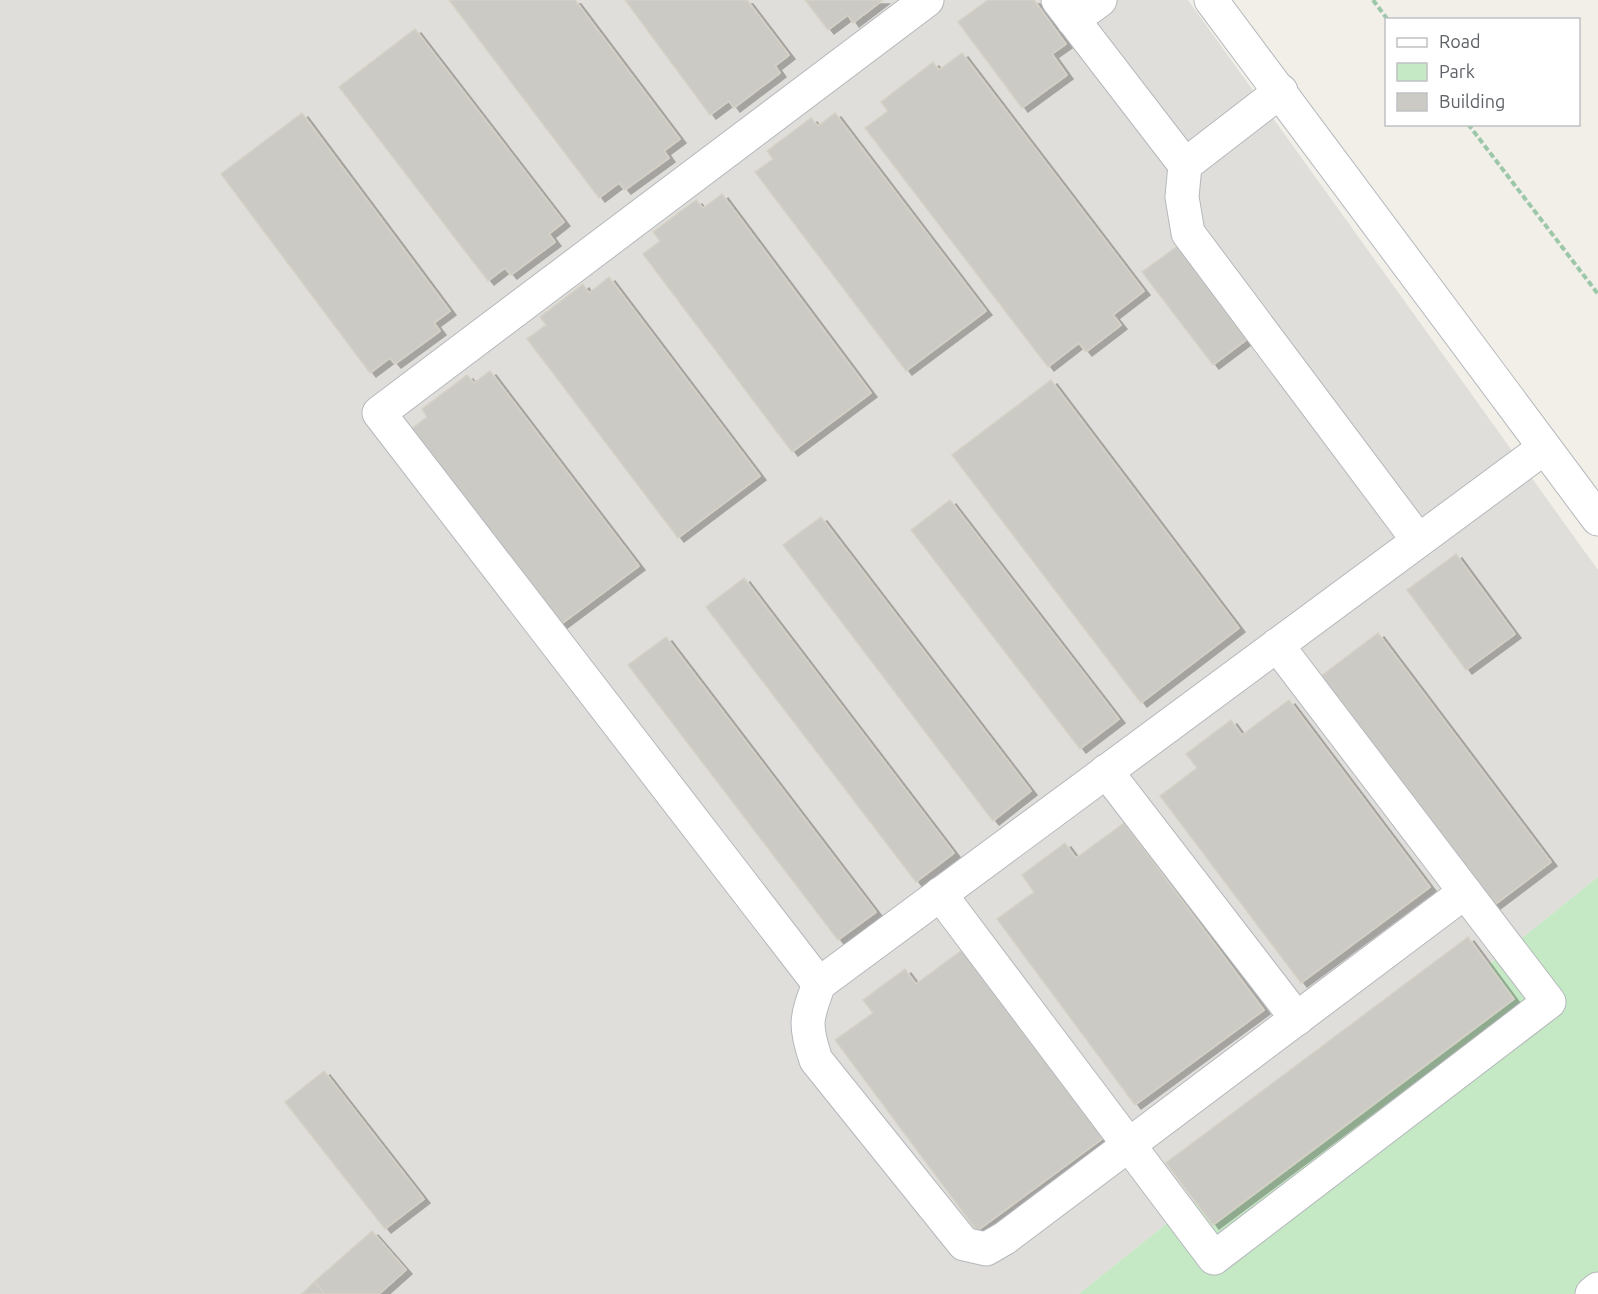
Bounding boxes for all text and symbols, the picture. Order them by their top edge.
legend [1385,18,1580,126]
text: Road [1439,31,1481,51]
text: Park [1439,61,1475,81]
text: Building [1439,91,1505,111]

